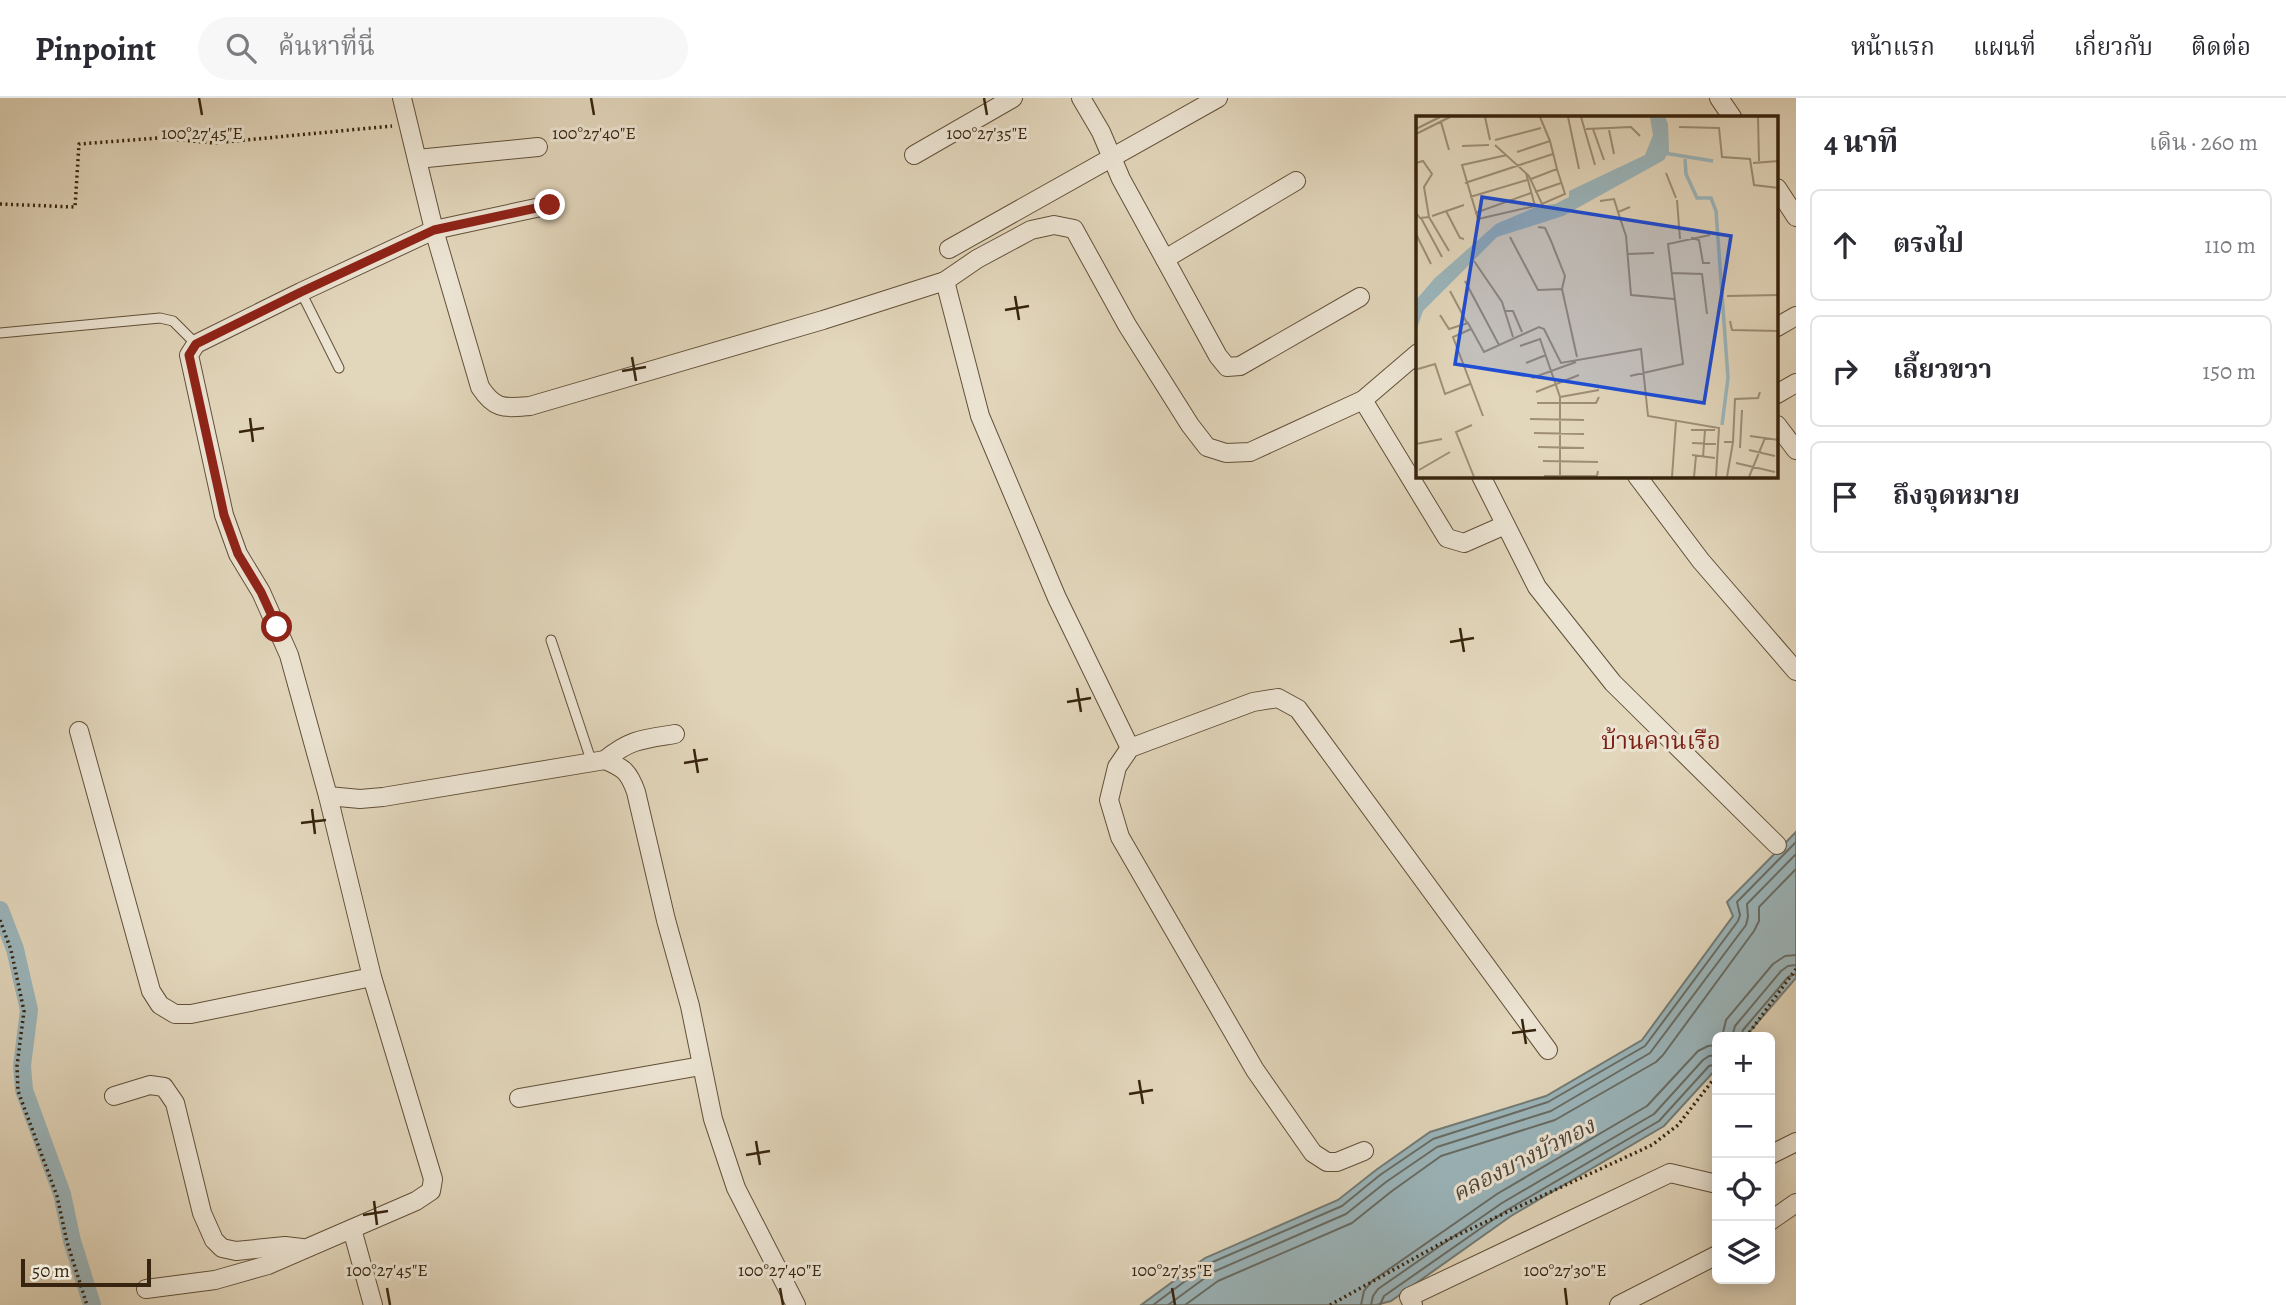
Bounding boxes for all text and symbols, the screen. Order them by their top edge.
search box [198,17,688,80]
text: Pinpoint [35,26,156,71]
icon: search [222,29,260,67]
text: ค้นหาที่นี่ [278,29,375,64]
text: หน้าแรก [1851,31,1935,63]
text: แผนที่ [1973,31,2036,63]
text: เกี่ยวกับ [2074,31,2153,63]
text: ติดต่อ [2191,31,2251,63]
inset map [1416,116,1778,478]
text: 100°27'45"E [161,121,243,145]
text: 100°27'40"E [552,121,636,145]
text: 100°27'35"E [946,121,1028,145]
text: 4 นาที [1824,122,1898,162]
text: เดิน · 260 m [2149,127,2258,158]
route end [534,189,565,220]
icon: ahead [1826,226,1864,264]
text: ตรงไป [1893,226,1964,261]
text: 110 m [2204,230,2256,261]
icon: right [1826,352,1864,390]
text: เลี้ยวขวา [1893,352,1992,387]
text: 150 m [2202,356,2256,387]
icon: arrive [1826,478,1864,516]
text: ถึงจุดหมาย [1893,478,2020,513]
route start [261,611,292,642]
district label: บ้านคานเรือ [1601,725,1721,757]
map controls [1712,1032,1775,1284]
button: + [1712,1032,1775,1095]
button: − [1712,1095,1775,1158]
water label: คลองบางบัวทอง [1446,1109,1601,1209]
button: locate [1712,1158,1775,1221]
button: layers [1712,1221,1775,1284]
scale bar [21,1256,150,1288]
text: 50 m [32,1258,70,1284]
text: 100°27'45"E [346,1258,428,1282]
text: 100°27'40"E [738,1258,822,1282]
text: 100°27'35"E [1131,1258,1213,1282]
text: 100°27'30"E [1523,1258,1607,1282]

